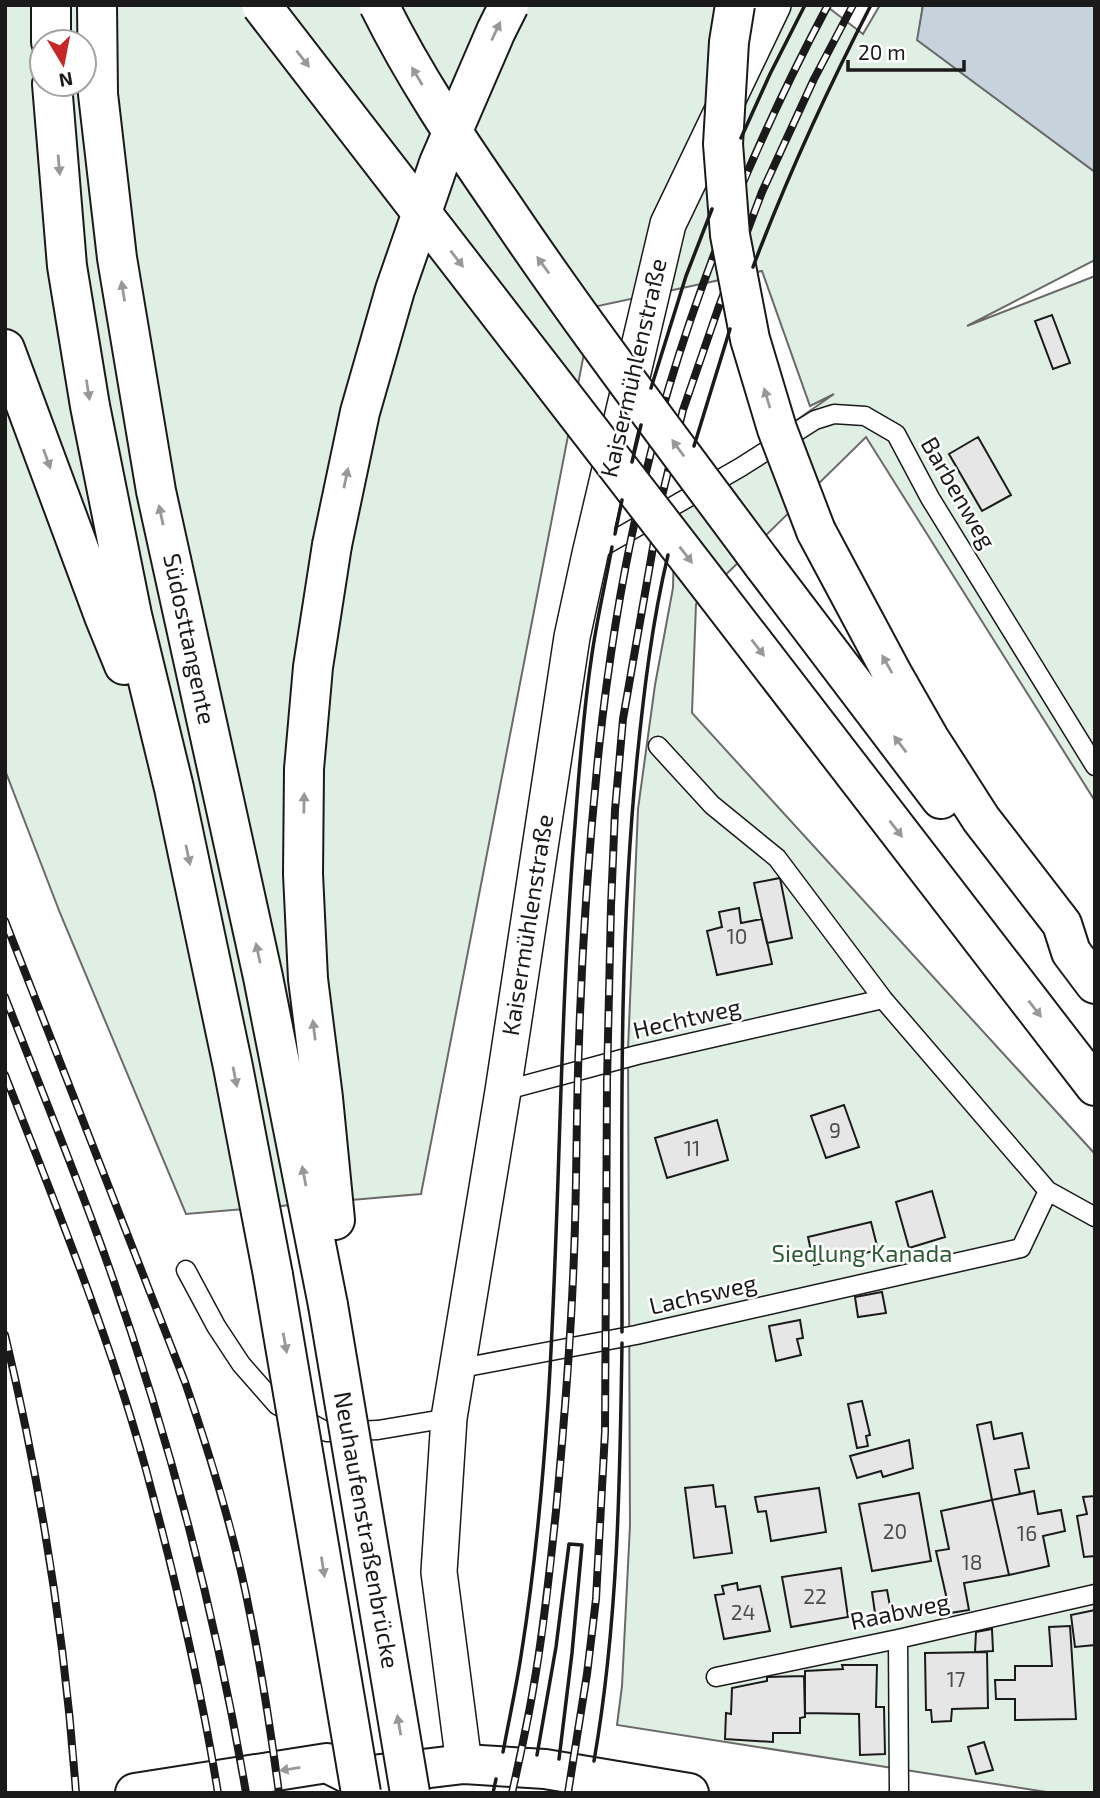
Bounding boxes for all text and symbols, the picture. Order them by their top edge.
one-way arrow [491,21,502,41]
north arrow [28,28,98,98]
scale bar [848,28,964,72]
text: 20 m [858,39,906,64]
one-way arrow [295,50,310,68]
one-way arrow [411,66,423,85]
text: N [57,68,75,93]
one-way arrow [54,154,65,176]
one-way arrow [449,249,464,267]
street label: Kaisermühlenstraße [593,255,672,480]
one-way arrow [536,256,550,274]
one-way arrow [117,280,128,302]
one-way arrow [83,379,94,401]
one-way arrow [762,387,772,408]
street label: Barbenweg [916,431,1003,553]
one-way arrow [671,439,685,457]
one-way arrow [41,449,52,470]
one-way arrow [341,467,352,489]
one-way arrow [156,504,167,526]
one-way arrow [678,546,692,564]
street label: Südosttangente [158,550,223,727]
one-way arrow [750,639,765,657]
one-way arrow [881,655,893,674]
one-way arrow [892,736,907,754]
one-way arrow [298,792,310,814]
street label: Kaisermühlenstraße [495,812,558,1038]
one-way arrow [889,819,904,837]
one-way arrow [183,844,194,866]
house number: 10 [726,923,748,948]
one-way arrow [252,942,263,964]
street label: Hechtweg [630,991,743,1044]
one-way arrow [1028,1000,1042,1018]
one-way arrow [308,1019,319,1041]
one-way arrow [230,1066,241,1088]
house number: 9 [829,1117,841,1142]
house number: 11 [684,1135,700,1160]
one-way arrow [298,1165,309,1187]
park label: Siedlung Kanada [772,1238,952,1267]
street label: Lachsweg [646,1267,759,1320]
one-way arrow [280,1332,291,1354]
street label: Neuhaufenstraßenbrücke [329,1389,406,1670]
house number: 20 [883,1518,907,1543]
house number: 16 [1017,1520,1037,1545]
house number: 18 [961,1549,983,1574]
one-way arrow [318,1556,329,1578]
house number: 22 [803,1583,827,1608]
street label: Raabweg [847,1586,952,1635]
house number: 24 [731,1599,755,1624]
house number: 17 [946,1666,966,1691]
one-way arrow [393,1714,404,1736]
one-way arrow [279,1764,301,1775]

